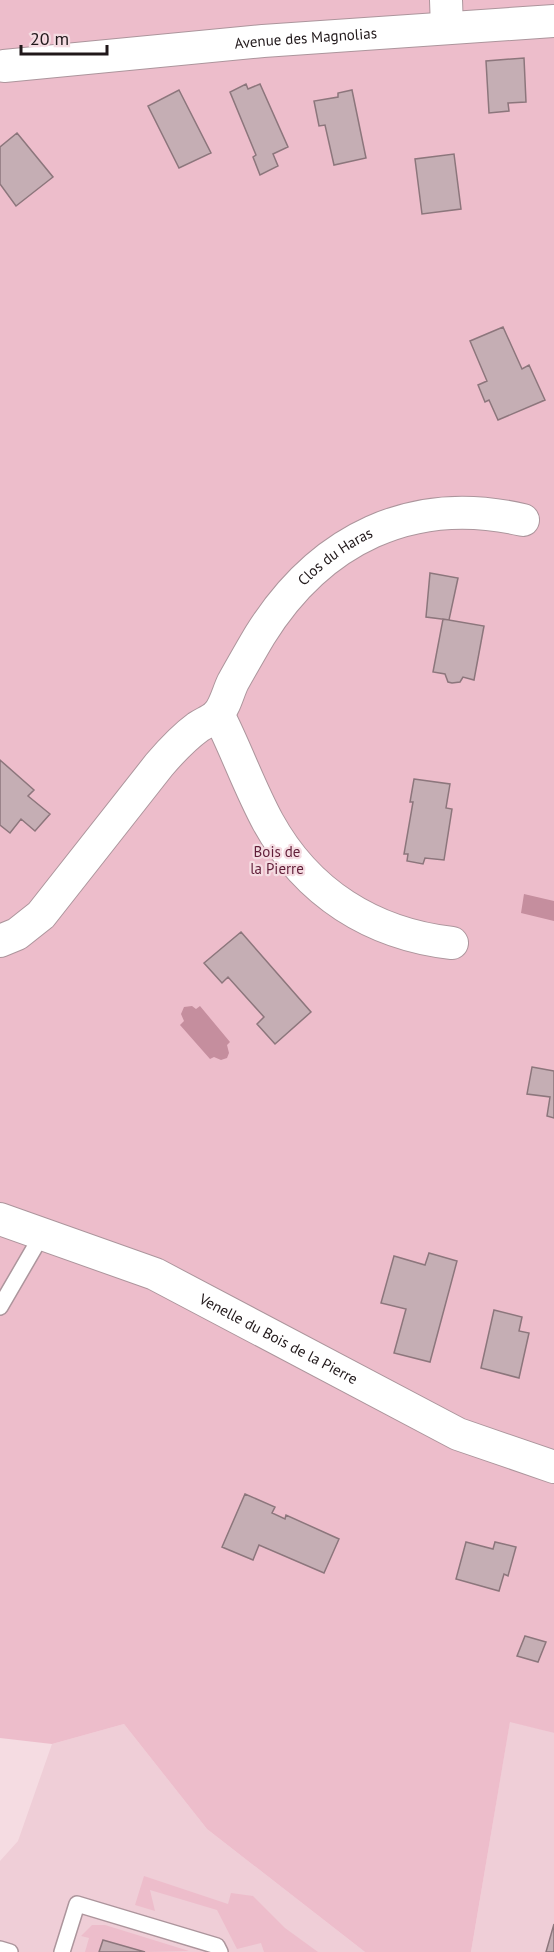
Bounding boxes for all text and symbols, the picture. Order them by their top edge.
scale bar [21,18,106,56]
street label: Avenue des Magnolias [234,23,378,53]
text: 20 m [30,27,69,50]
street label: Clos du Haras [293,523,375,589]
park label: Bois de la Pierre [250,842,304,878]
street label: Venelle du Bois de la Pierre [195,1289,361,1388]

